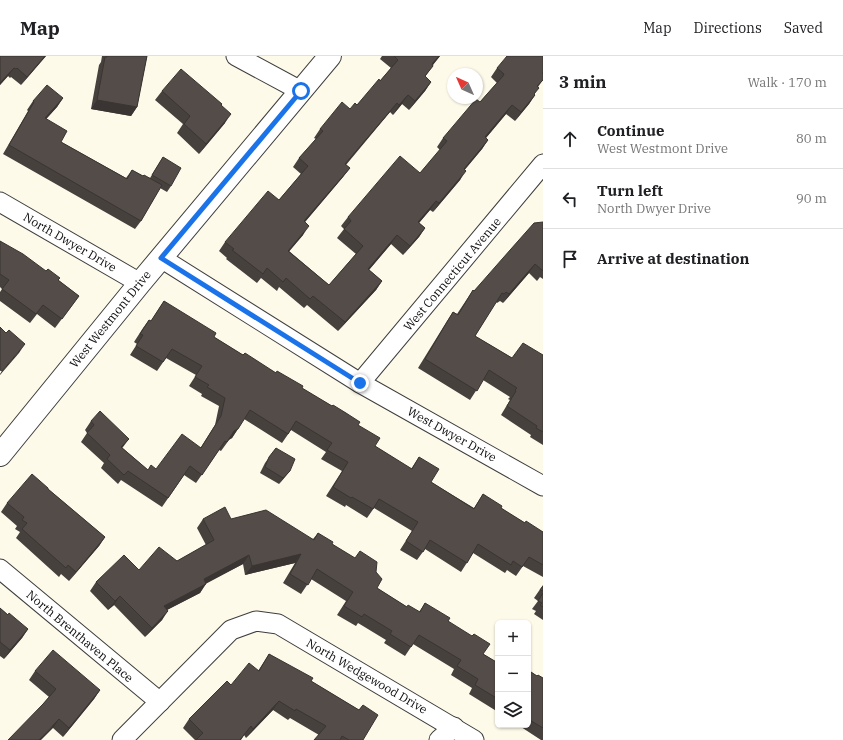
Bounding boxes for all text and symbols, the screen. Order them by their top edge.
text: Map [20,16,60,40]
text: Map [643,19,672,37]
text: Directions [694,19,762,37]
text: Saved [784,19,823,37]
north arrow [447,68,483,104]
text: 3 min [559,71,607,93]
text: Walk · 170 m [748,74,827,91]
route start [292,82,310,100]
text: Continue [597,121,664,140]
icon: ahead [559,128,581,150]
text: 80 m [796,130,827,147]
text: West Westmont Drive [597,140,728,157]
text: Turn left [597,181,663,200]
icon: left [559,188,581,210]
text: 90 m [796,190,827,207]
text: North Dwyer Drive [597,200,711,217]
street label: North Dwyer Drive [21,209,119,275]
street label: West Connecticut Avenue [400,214,504,334]
icon: arrive [559,248,581,270]
text: Arrive at destination [597,249,749,268]
street label: West Westmont Drive [66,267,154,371]
route end [351,374,369,392]
street label: West Dwyer Drive [405,403,499,465]
street label: North Brenthaven Place [24,587,136,685]
map controls [495,620,531,728]
button: + [495,620,531,656]
street label: North Wedgewood Drive [304,635,430,717]
button: − [495,656,531,692]
button: layers [495,692,531,728]

